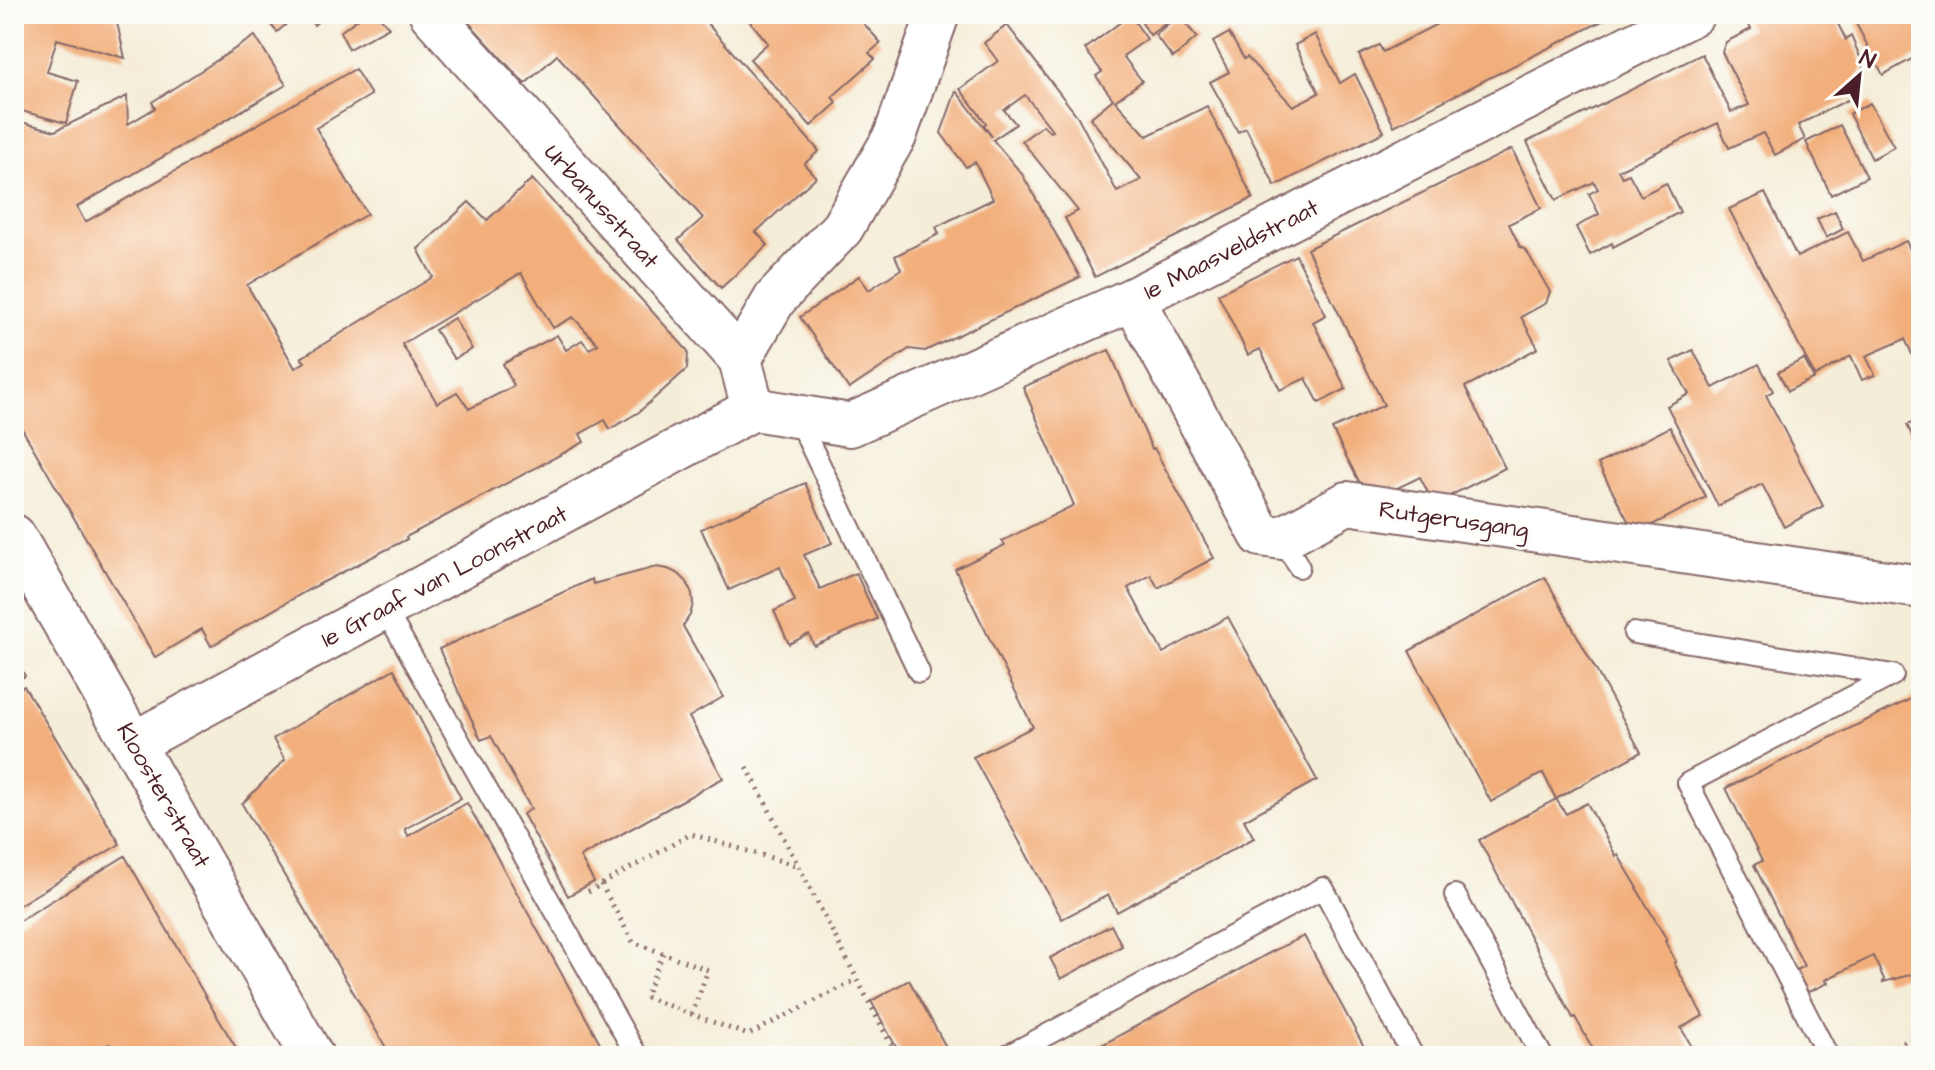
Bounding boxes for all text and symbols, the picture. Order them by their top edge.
north arrow [1819,36,1899,116]
text: N [1854,43,1881,77]
street label: Urbanusstraat [536,137,667,277]
street label: 1e Maasveldstraat [1138,191,1325,309]
street label: Rutgerusgang [1377,493,1531,548]
street label: 1e Graaf van Loonstraat [315,497,574,656]
street label: Kloosterstraat [108,717,219,875]

